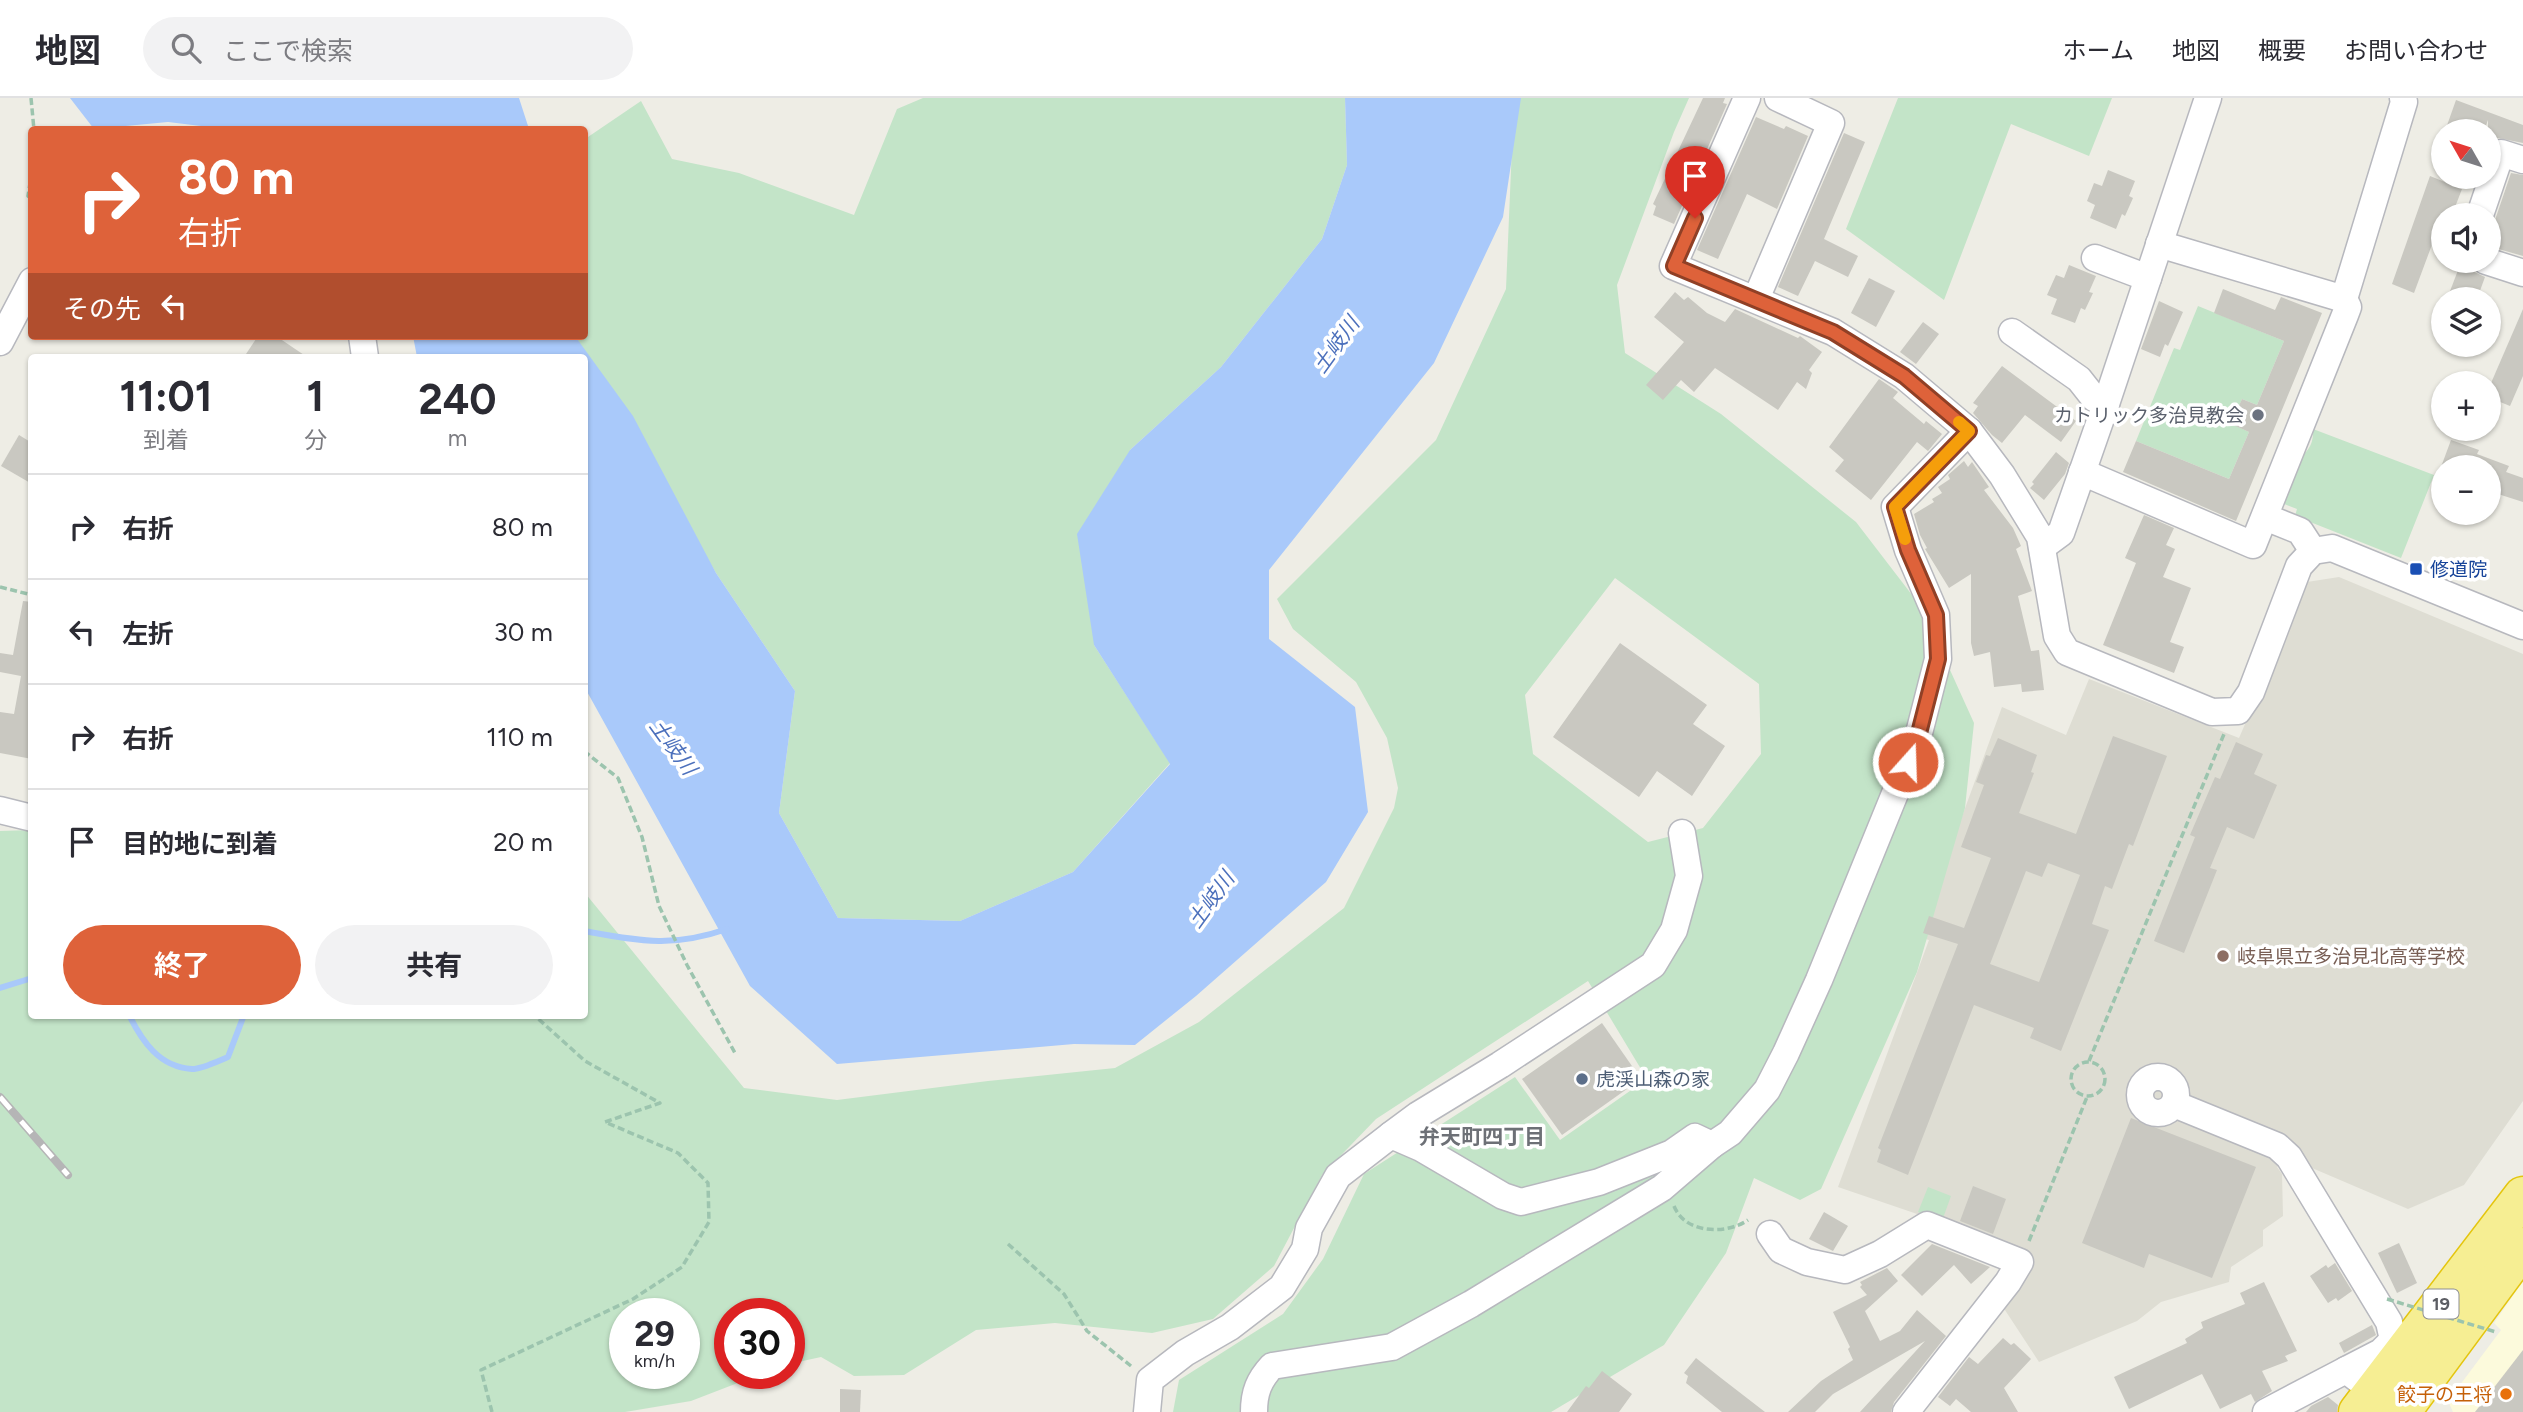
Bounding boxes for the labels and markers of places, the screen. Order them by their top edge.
pin [1665,146,1725,218]
place label: カトリック多治見教会 [2054,404,2244,427]
marker: カトリック多治見教会 [2250,407,2266,423]
place label: 修道院 [2430,558,2487,581]
marker: 修道院 [2408,561,2424,577]
place label: 岐阜県立多治見北高等学校 [2237,945,2465,968]
marker: 岐阜県立多治見北高等学校 [2215,948,2231,964]
place label: 虎渓山森の家 [1596,1068,1710,1091]
marker: 虎渓山森の家 [1574,1071,1590,1087]
place label: 餃子の王将 [2397,1383,2492,1406]
marker: 餃子の王将 [2498,1386,2514,1402]

